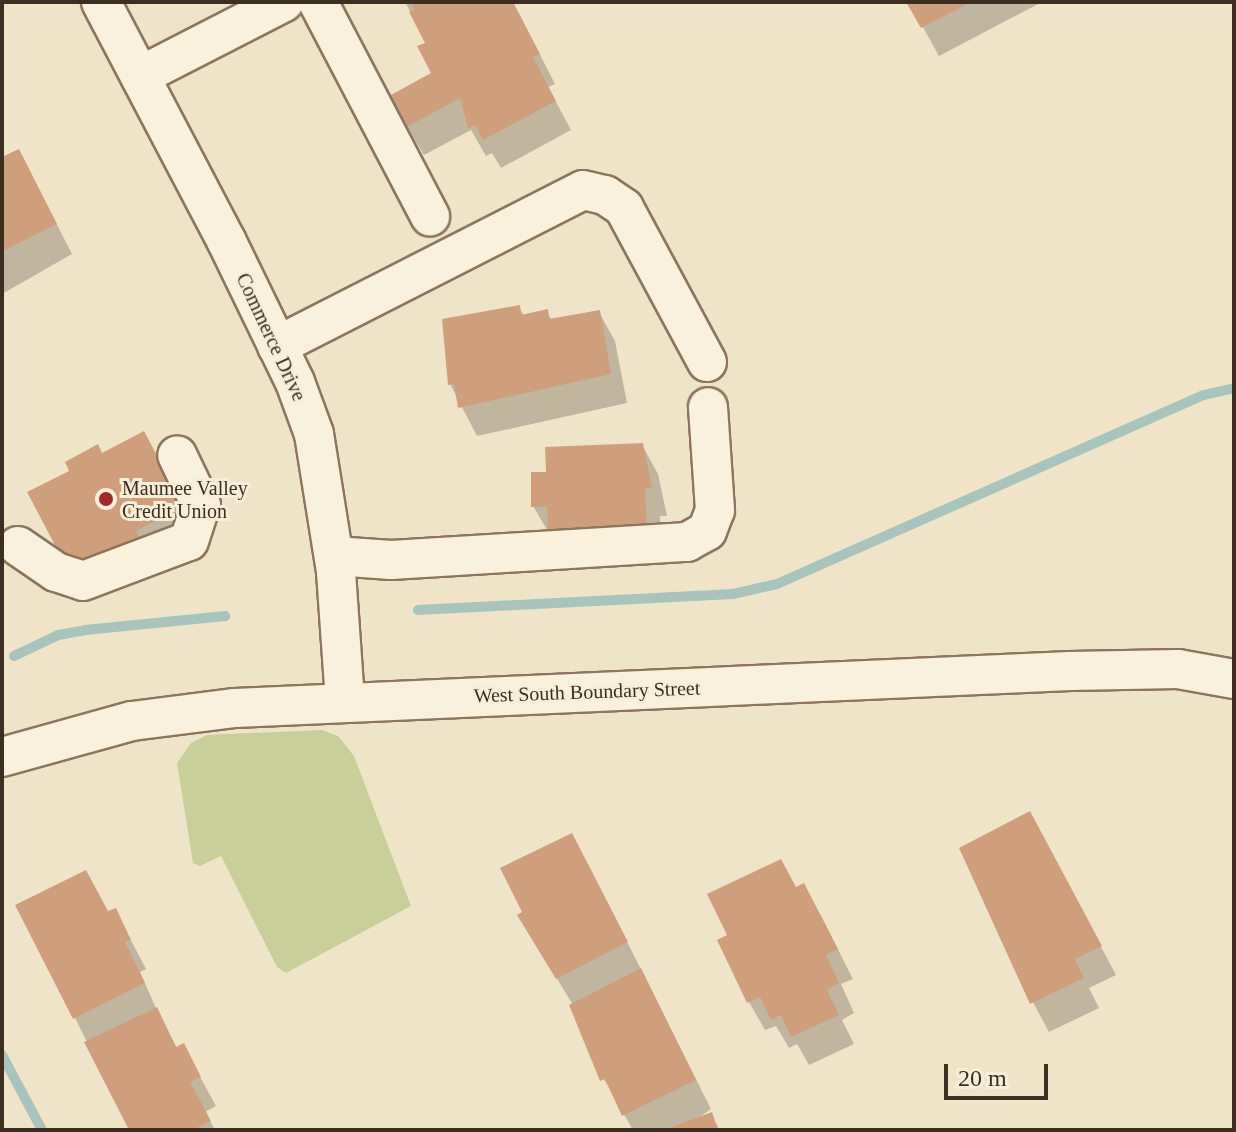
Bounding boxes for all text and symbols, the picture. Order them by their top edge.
street label: Commerce Drive [231,269,311,405]
place label: Maumee Valley Credit Union [122,476,248,523]
marker: Maumee Valley Credit Union [97,490,115,508]
street label: West South Boundary Street [473,676,701,708]
scale bar [948,1048,1052,1098]
text: 20 m [958,1065,1007,1091]

